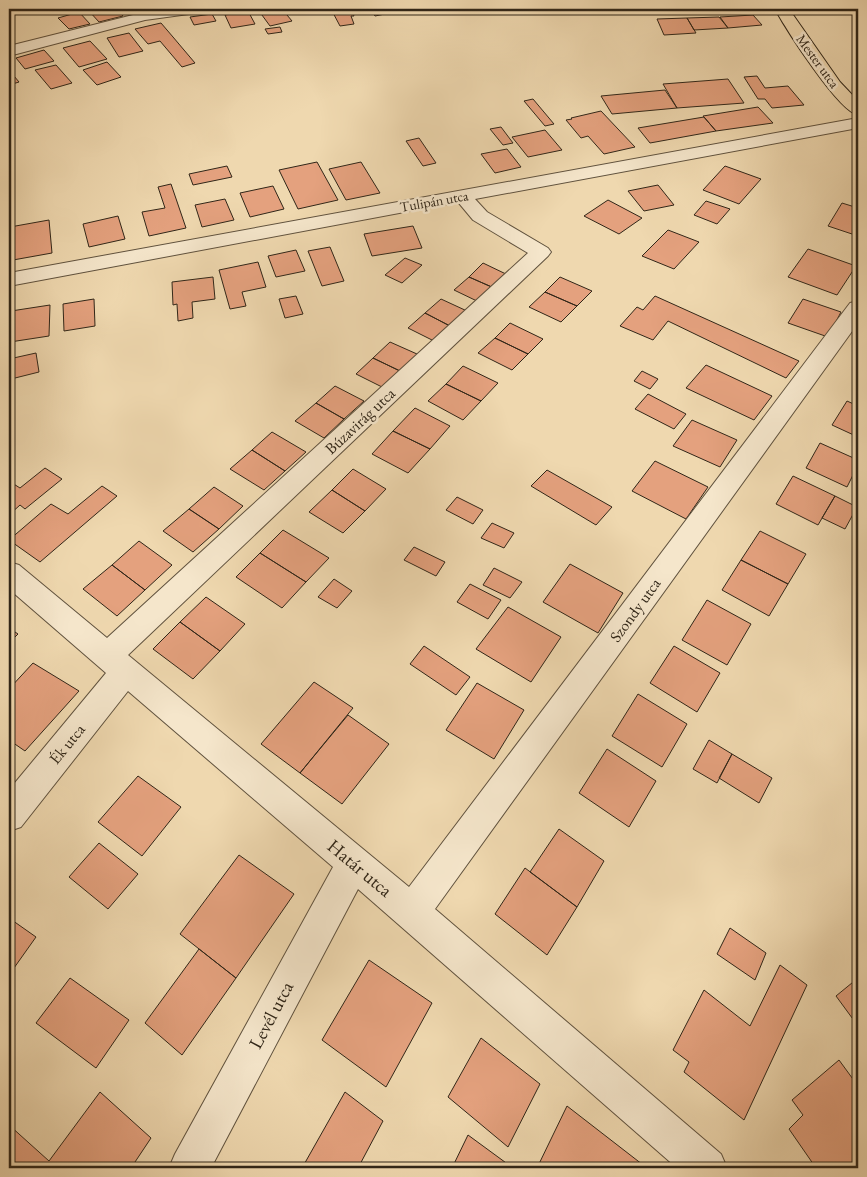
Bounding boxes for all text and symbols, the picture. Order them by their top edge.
street label: Mester utca [792,30,844,92]
street label: Tulipán utca [398,186,470,216]
street label: Búzavirág utca [320,383,400,459]
street label: Szondy utca [605,573,666,646]
street label: Ék utca [44,719,90,768]
street label: Határ utca [322,833,398,903]
street label: Levél utca [243,976,299,1053]

